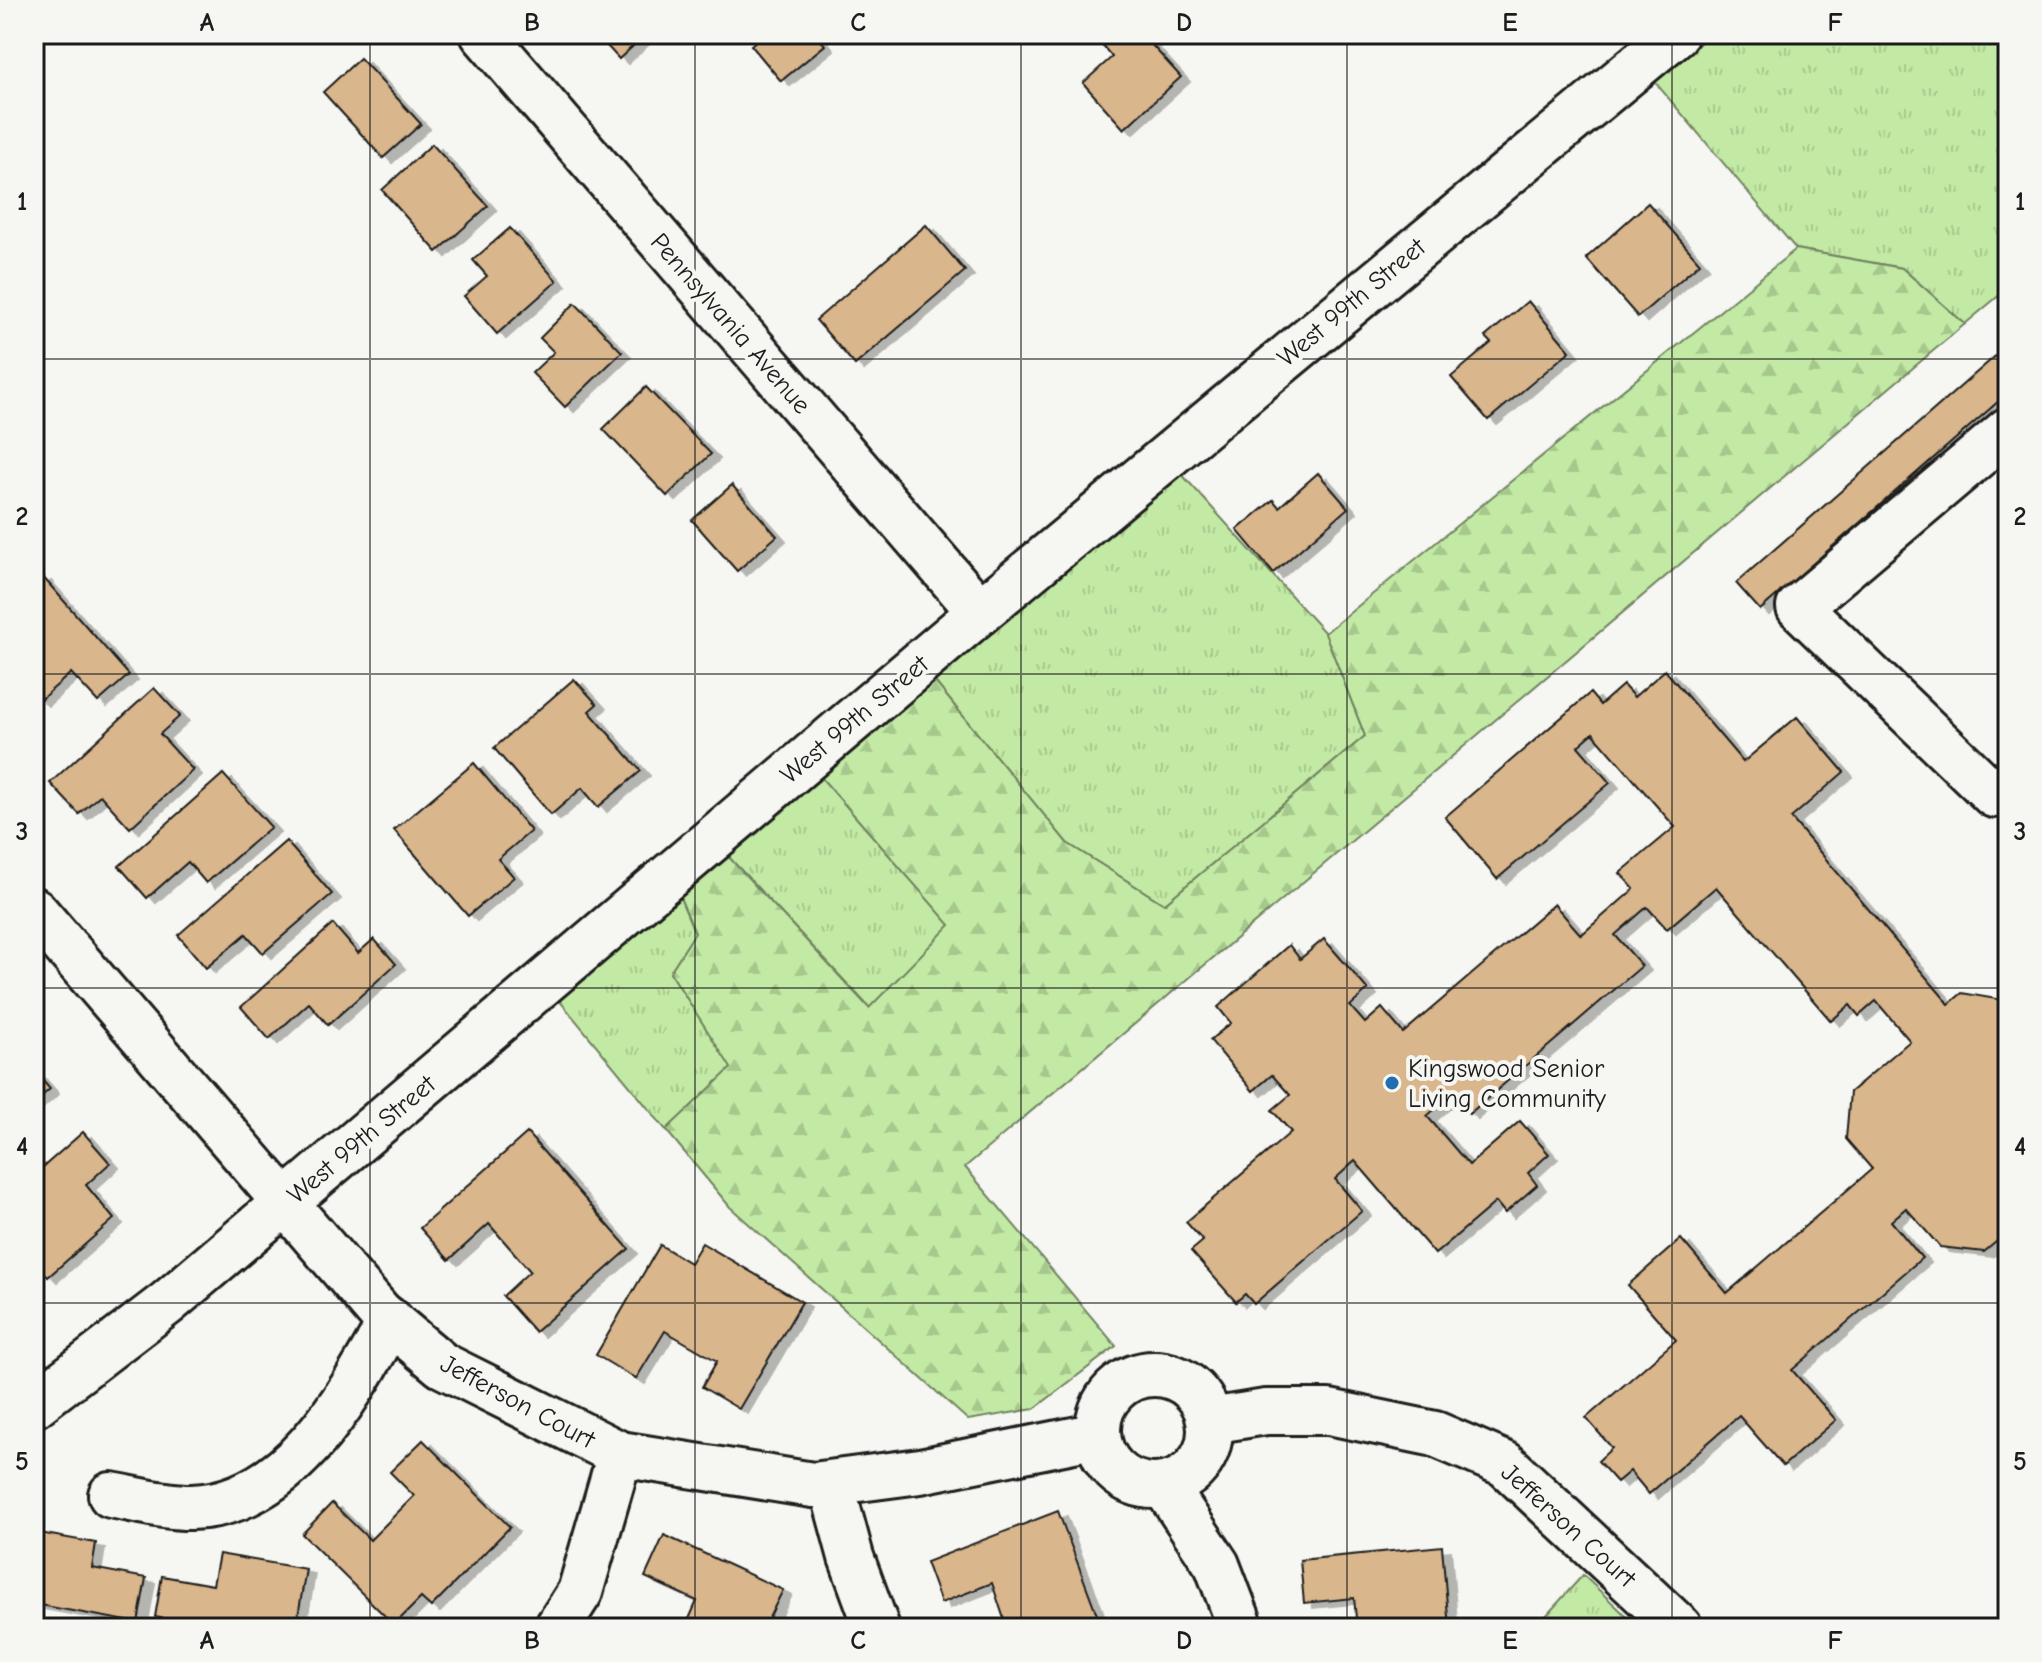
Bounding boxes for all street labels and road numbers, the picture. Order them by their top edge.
street label: Pennsylvania Avenue [644,228,817,420]
street label: West 99th Street [1272,231,1433,373]
street label: West 99th Street [775,648,936,790]
street label: West 99th Street [282,1068,443,1210]
street label: Jefferson Court [435,1349,601,1456]
street label: Jefferson Court [1495,1458,1643,1595]

